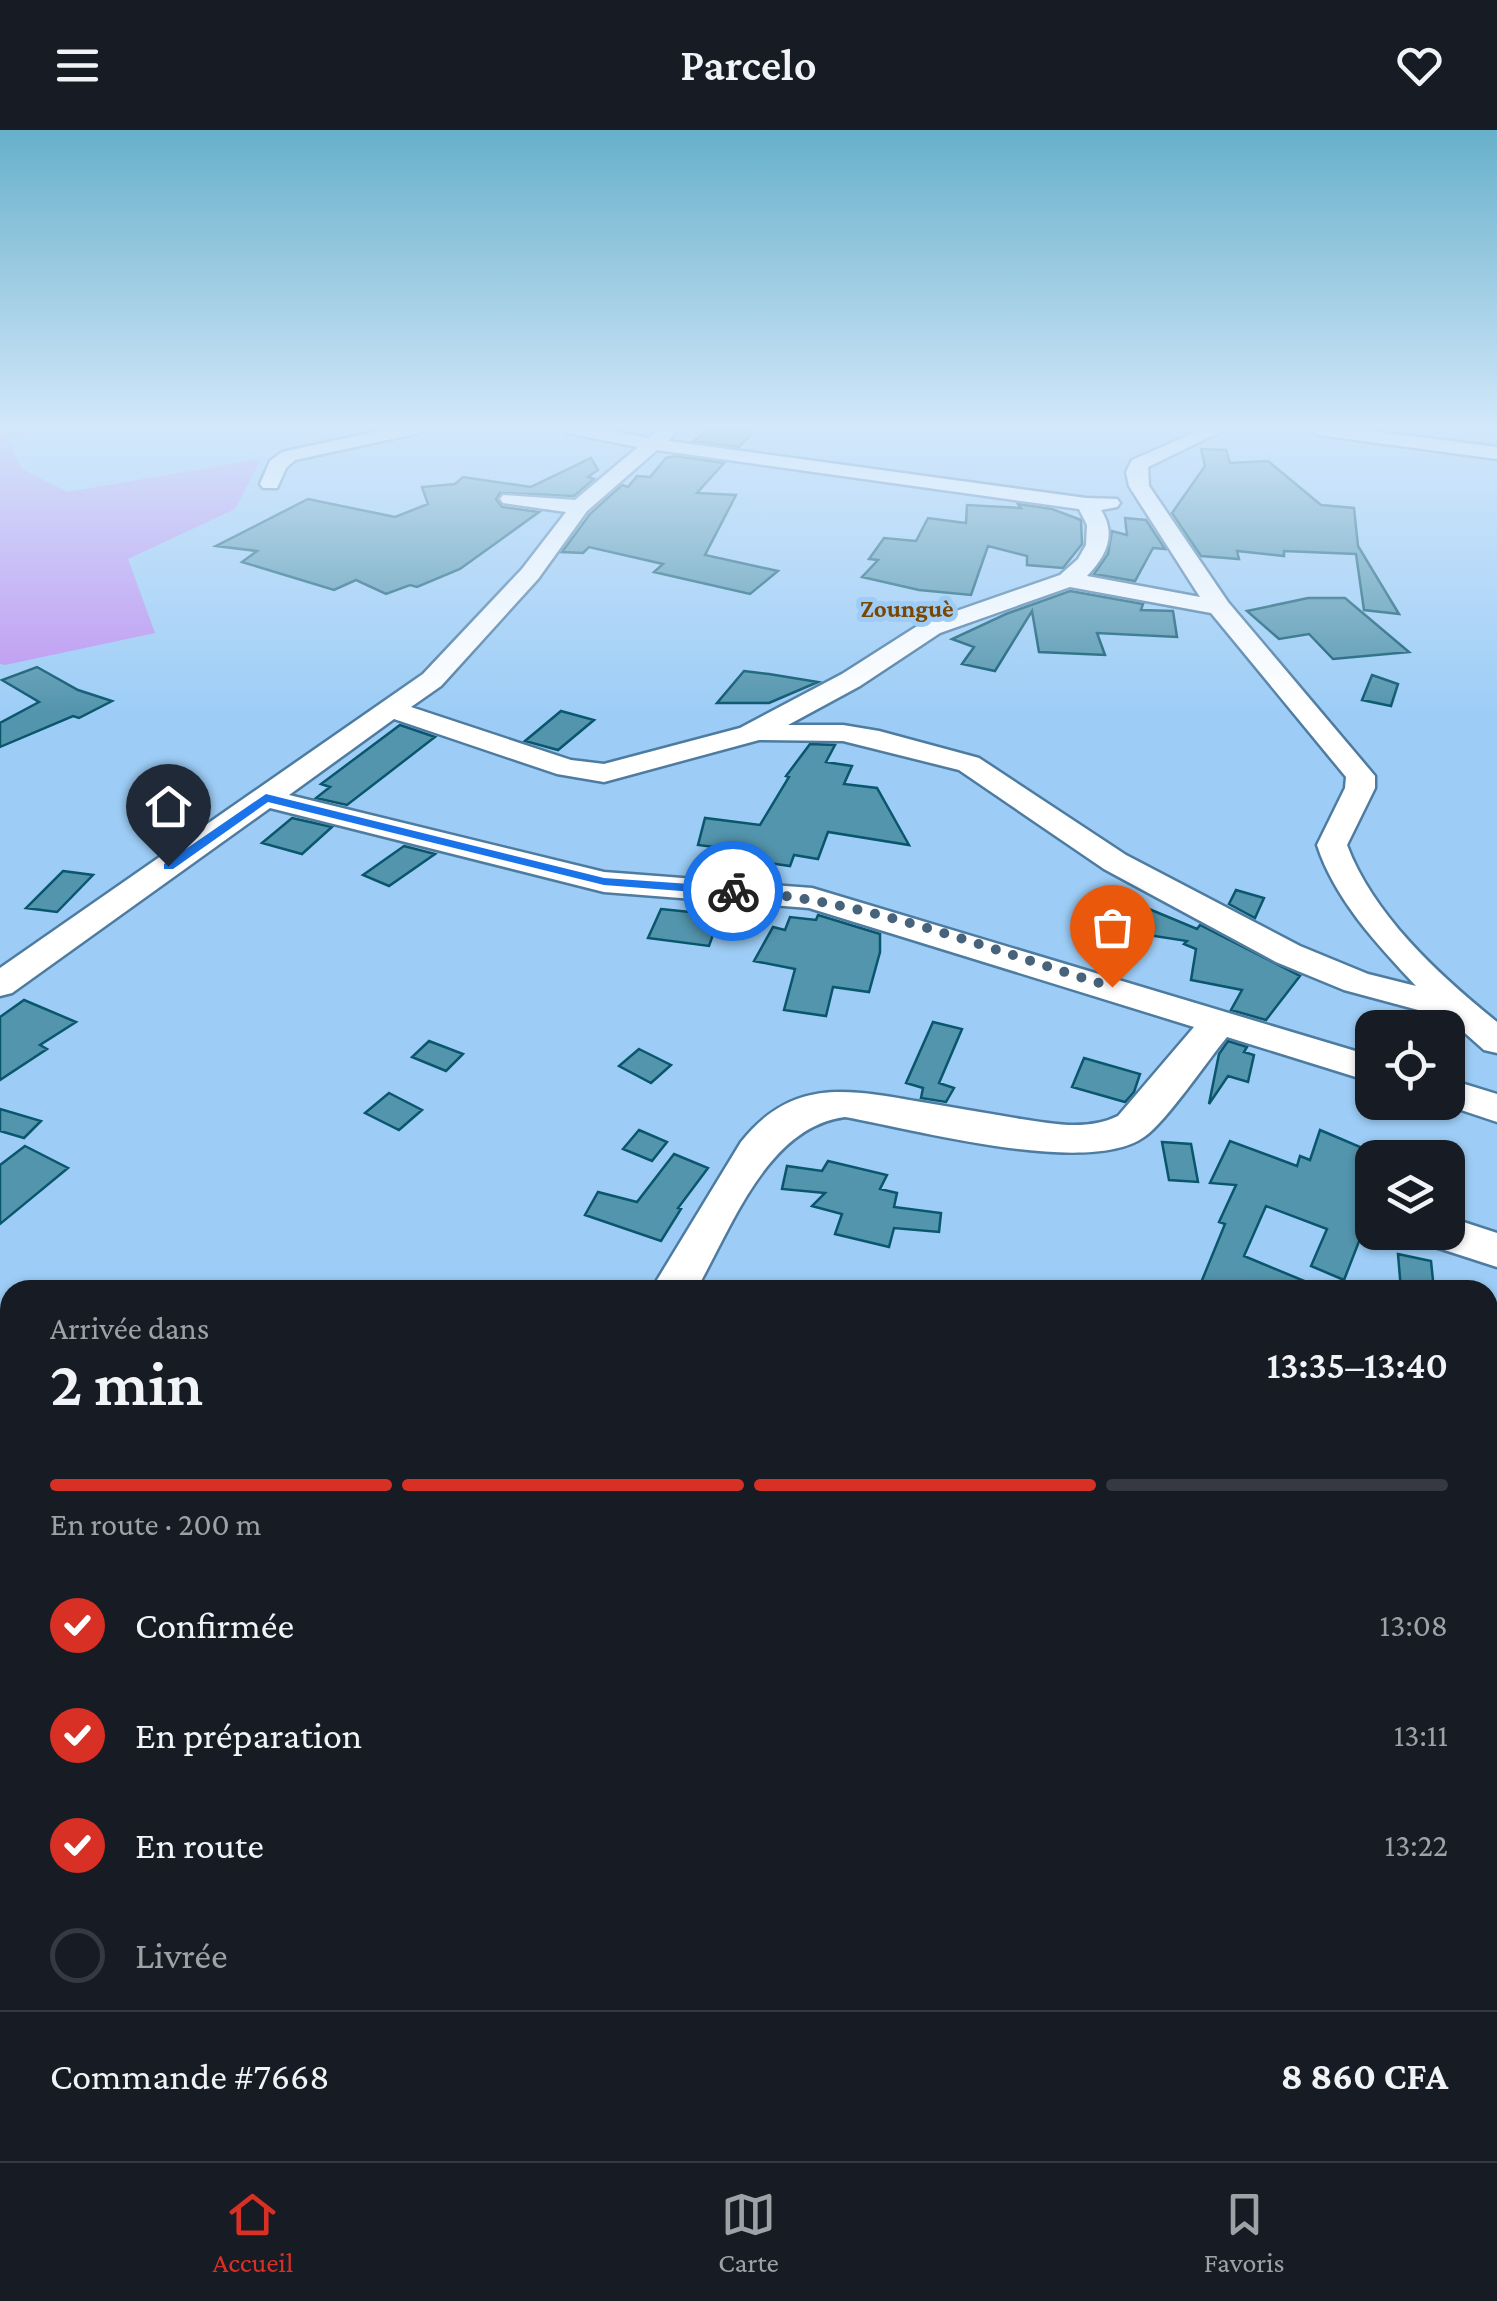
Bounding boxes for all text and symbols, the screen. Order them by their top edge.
icon: menu [50,38,105,93]
icon: heart [1392,38,1447,93]
text: Parcelo [680,40,817,90]
district label: Zounguè [860,595,954,622]
pin [126,764,211,867]
icon: home [141,779,196,834]
courier [683,841,783,941]
icon: bike [706,864,761,919]
pin [1070,885,1155,988]
icon: bag [1085,900,1140,955]
map controls [1355,1010,1465,1250]
button: locate [1355,1010,1465,1120]
button: layers [1355,1140,1465,1250]
text: Arrivée dans [50,1310,209,1346]
text: 13:35–13:40 [1267,1344,1448,1386]
text: 2 min [50,1347,203,1419]
text: En route · 200 m [50,1506,261,1542]
icon: check [50,1598,105,1653]
text: Confirmée [135,1604,294,1646]
text: 13:08 [1380,1607,1448,1643]
icon: check [50,1708,105,1763]
text: En préparation [135,1714,362,1756]
text: 13:11 [1394,1717,1448,1753]
icon: check [50,1818,105,1873]
text: En route [135,1824,264,1866]
text: 13:22 [1385,1827,1448,1863]
text: Livrée [135,1934,228,1976]
text: Commande #7668 [50,2055,330,2097]
text: 8 860 CFA [1281,2055,1448,2097]
tab: Accueil [212,2187,293,2278]
tab: Carte [718,2187,779,2278]
tab: Favoris [1204,2187,1285,2278]

